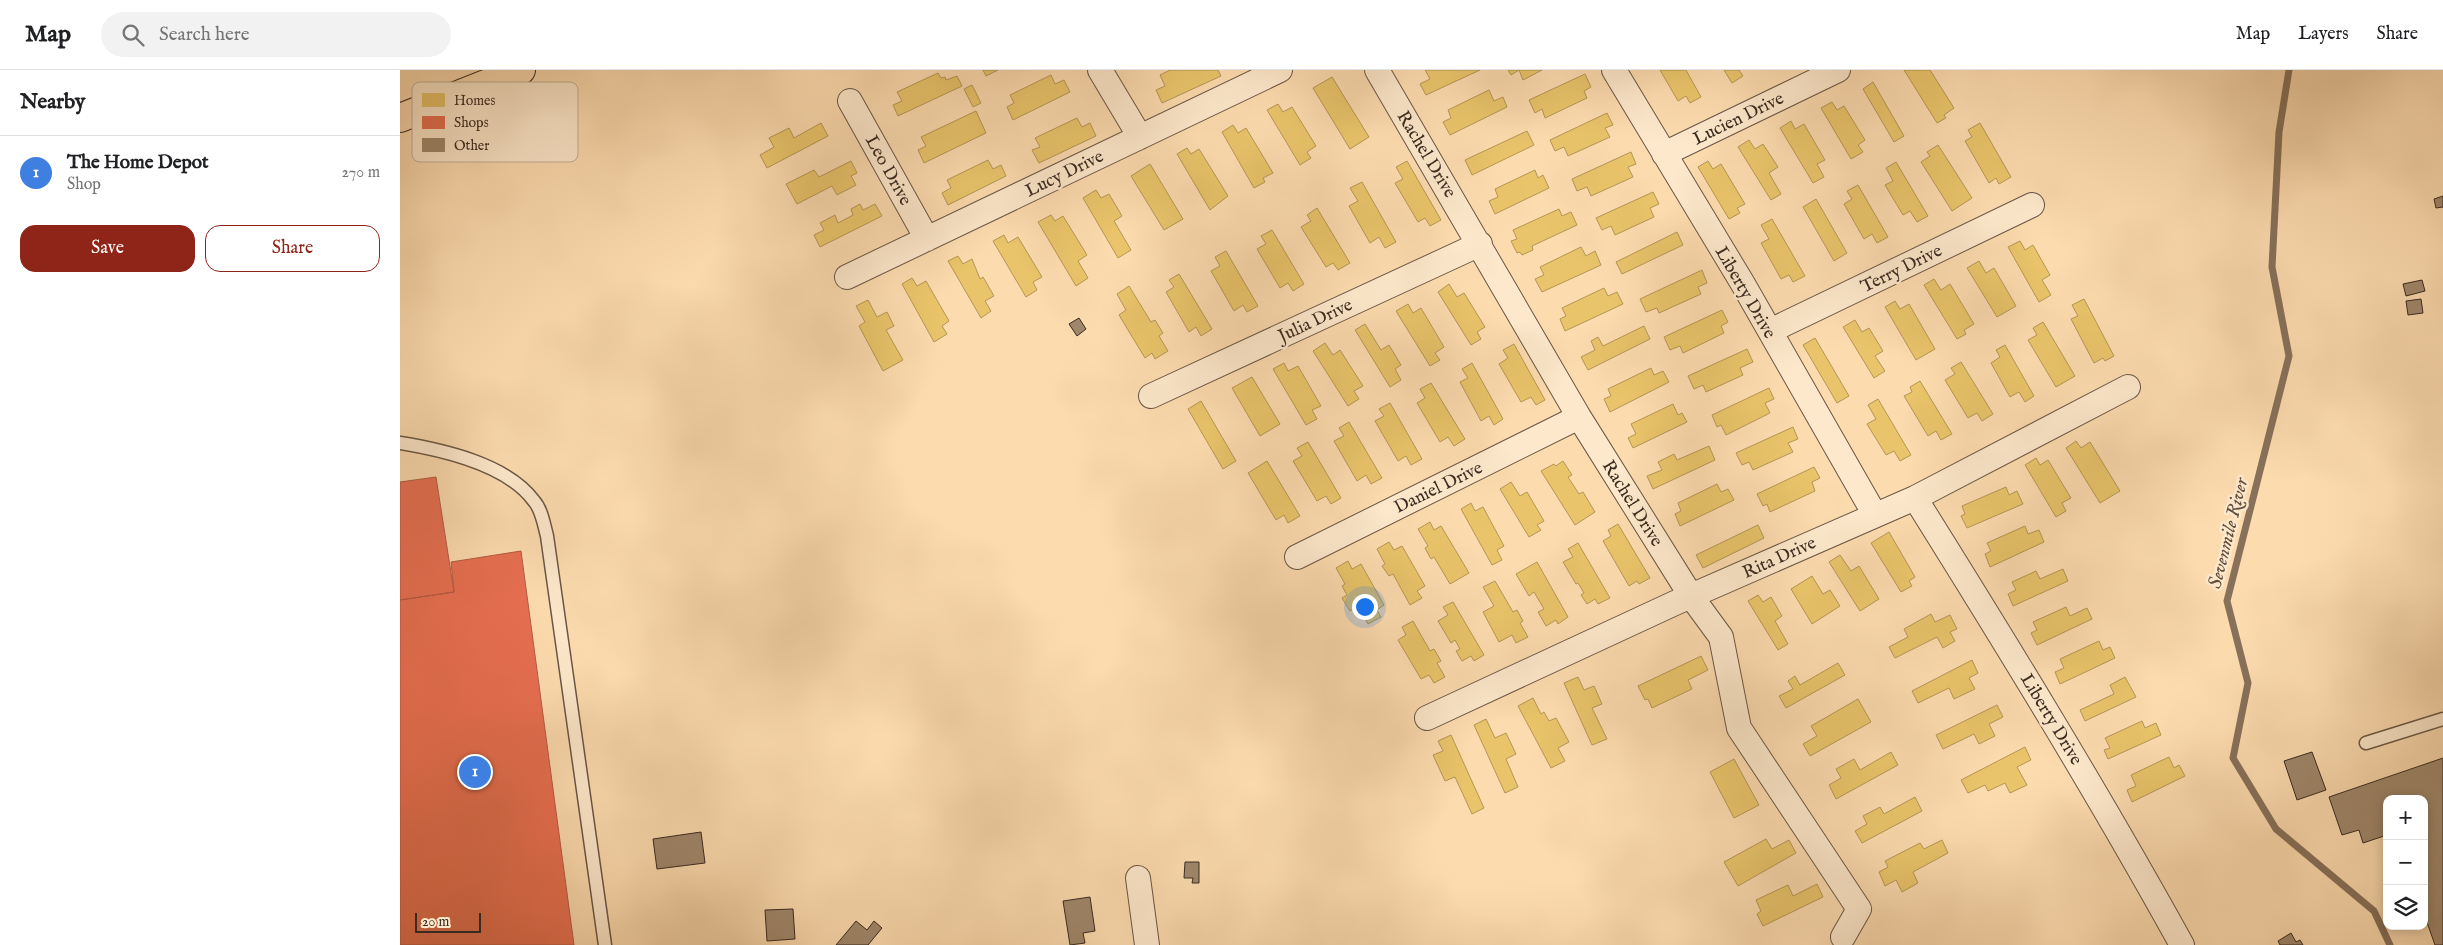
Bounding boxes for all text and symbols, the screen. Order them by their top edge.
search box [101,12,451,57]
text: Map [25,19,71,50]
icon: search [119,21,147,49]
text: Search here [159,23,250,47]
text: Map [2236,23,2270,46]
text: Layers [2298,23,2349,46]
text: Share [2377,23,2418,46]
legend [412,82,578,162]
street label: Lucien Drive [1689,87,1788,151]
text: Nearby [20,89,85,116]
text: Homes [454,92,496,110]
street label: Rachel Drive [1391,107,1461,203]
text: Shops [454,114,489,132]
street label: Leo Drive [859,132,916,210]
text: Other [454,137,489,155]
street label: Lucy Drive [1022,145,1108,203]
text: The Home Depot [67,151,209,175]
text: 1 [33,163,39,183]
text: 270 m [341,163,380,183]
text: Shop [67,175,101,195]
button: Save [20,225,195,272]
button: Share [205,225,380,272]
street label: Terry Drive [1857,240,1946,299]
street label: Liberty Drive [1709,242,1780,343]
street label: Julia Drive [1273,294,1357,349]
street label: Rachel Drive [1596,456,1667,551]
street label: Daniel Drive [1391,457,1487,520]
water label: Sevenmile River [2204,474,2255,591]
street label: Rita Drive [1739,532,1820,585]
your location [1352,594,1378,620]
street label: Liberty Drive [2014,670,2087,770]
pin: 1 [459,753,491,791]
map controls [2383,795,2428,930]
button: + [2383,795,2428,840]
button: − [2383,840,2428,885]
button: layers [2383,885,2428,930]
scale bar [415,910,481,933]
text: 20 m [422,913,449,931]

